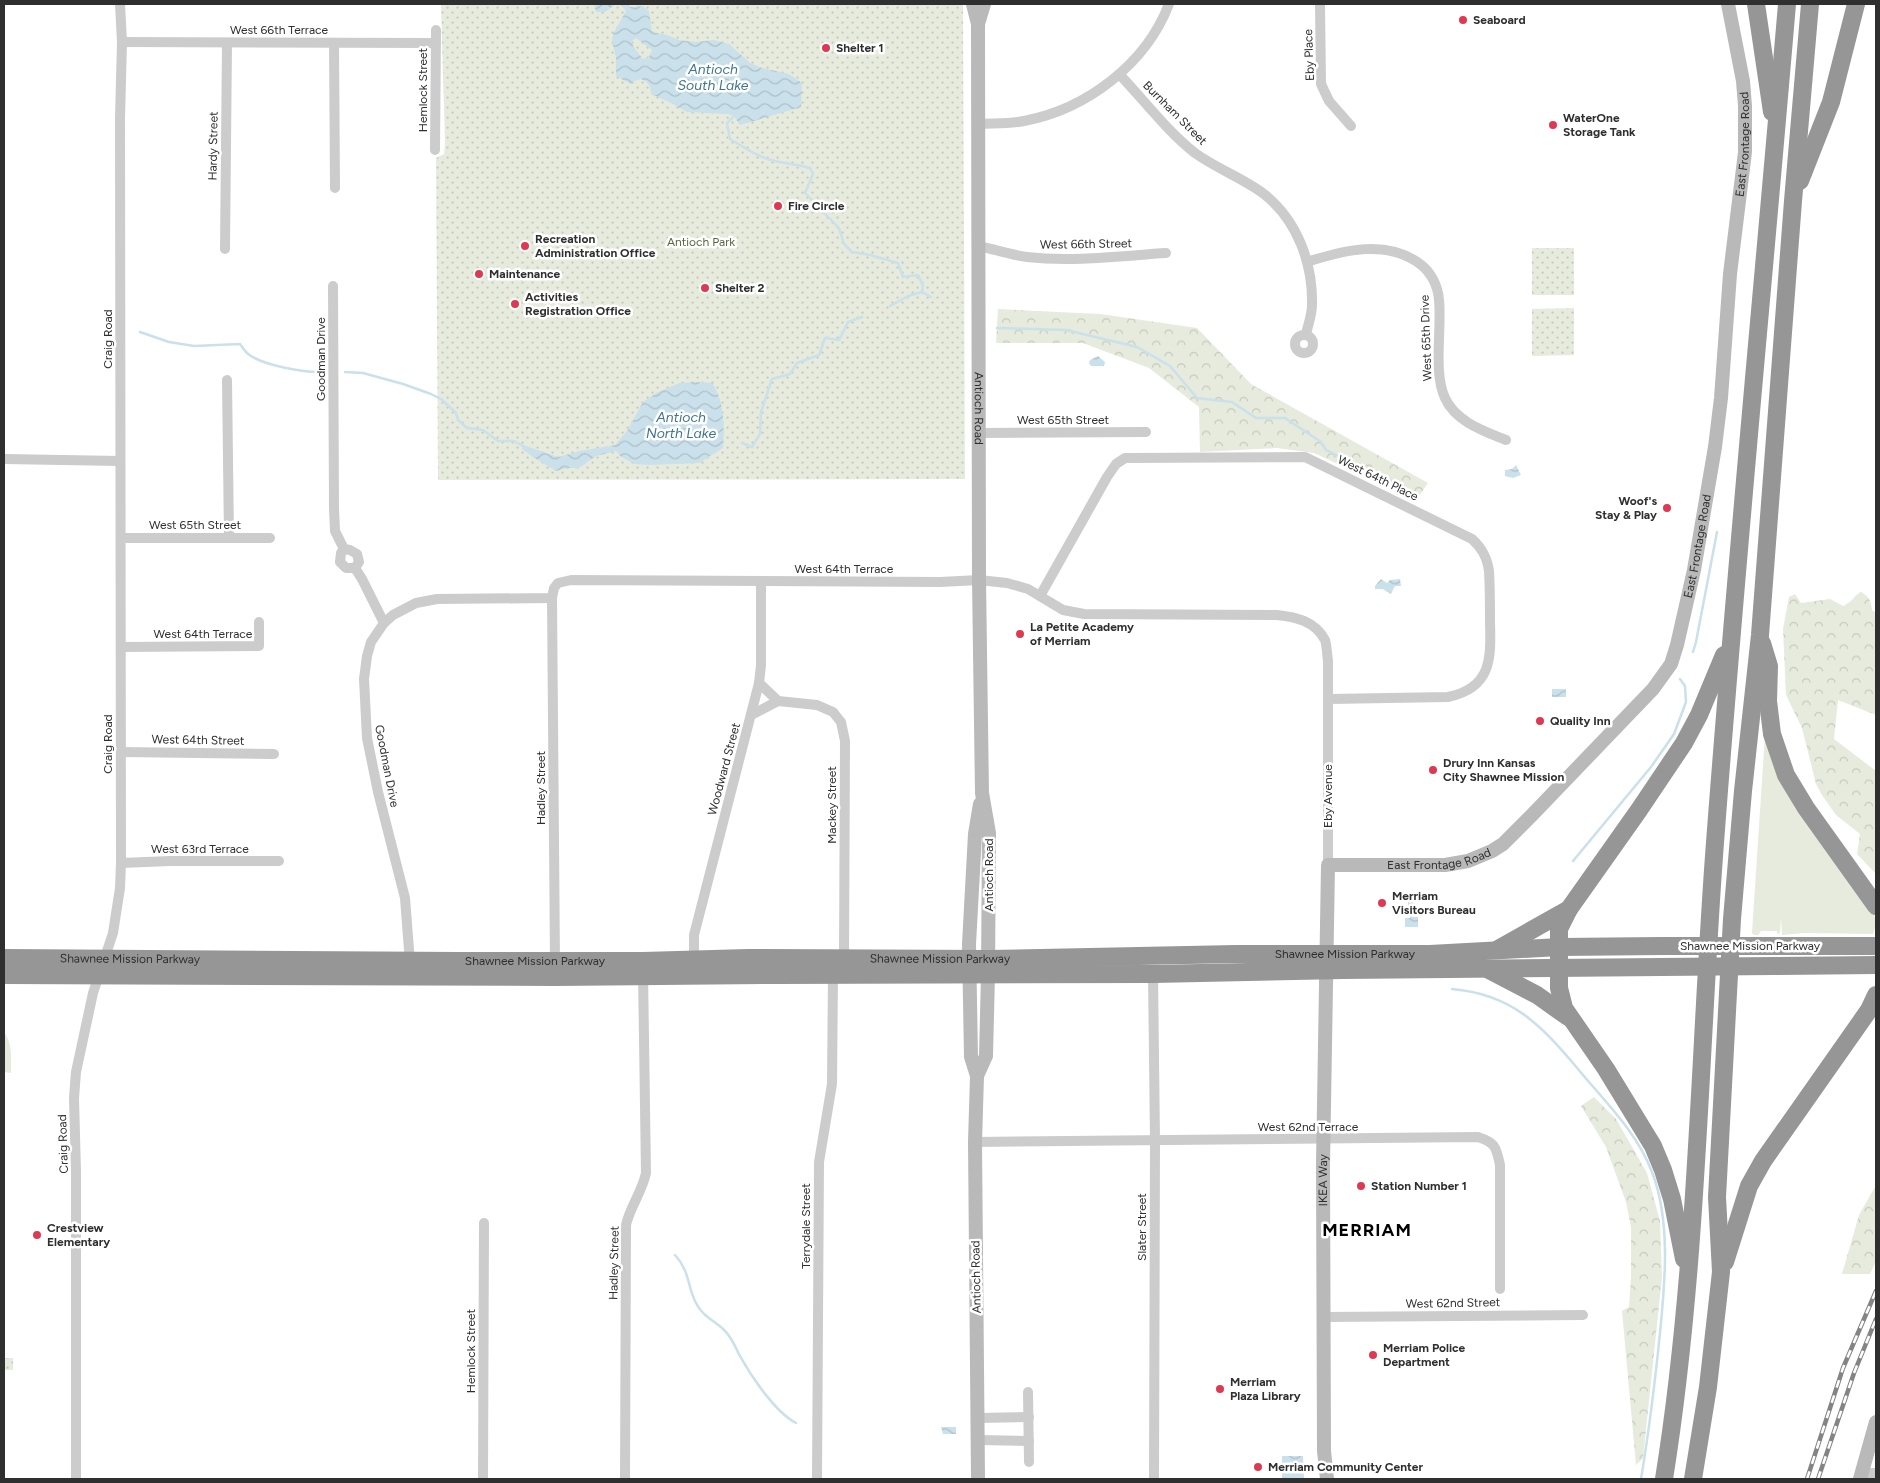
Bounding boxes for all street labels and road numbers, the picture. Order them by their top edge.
street label: West 66th Terrace [230,23,329,37]
street label: Eby Place [1301,28,1317,81]
street label: Hemlock Street [416,47,430,132]
street label: Burnham Street [1140,78,1210,148]
street label: East Frontage Road [1733,91,1752,198]
street label: Hardy Street [205,111,221,181]
street label: West 66th Street [1040,236,1133,252]
street label: West 65th Drive [1417,294,1435,381]
street label: Craig Road [101,309,115,369]
street label: Goodman Drive [314,317,328,401]
street label: Antioch Road [972,372,986,445]
street label: West 65th Street [1017,413,1110,427]
street label: West 64th Place [1335,452,1421,504]
street label: East Frontage Road [1681,493,1714,599]
street label: West 65th Street [149,518,242,532]
street label: West 64th Terrace [795,562,894,576]
street label: West 64th Terrace [154,627,253,641]
street label: Craig Road [101,714,115,774]
street label: Woodward Street [705,721,743,817]
street label: Goodman Drive [372,724,402,809]
street label: West 64th Street [152,732,245,748]
street label: Hadley Street [534,751,548,825]
street label: Eby Avenue [1321,764,1335,828]
street label: Mackey Street [825,766,839,844]
street label: Antioch Road [982,839,996,911]
street label: West 63rd Terrace [151,842,249,856]
street label: East Frontage Road [1387,845,1493,872]
street label: Shawnee Mission Parkway [1680,939,1821,953]
street label: Shawnee Mission Parkway [1275,947,1416,961]
street label: Shawnee Mission Parkway [60,951,201,966]
street label: Shawnee Mission Parkway [870,952,1011,966]
street label: Shawnee Mission Parkway [465,954,606,968]
street label: Craig Road [55,1114,71,1174]
street label: West 62nd Terrace [1258,1120,1359,1134]
street label: IKEA Way [1316,1153,1330,1206]
street label: Terrydale Street [799,1183,813,1269]
street label: Slater Street [1135,1193,1149,1261]
street label: Hadley Street [606,1225,622,1300]
street label: Antioch Road [968,1240,984,1314]
street label: West 62nd Street [1406,1295,1501,1311]
street label: Hemlock Street [464,1308,478,1393]

